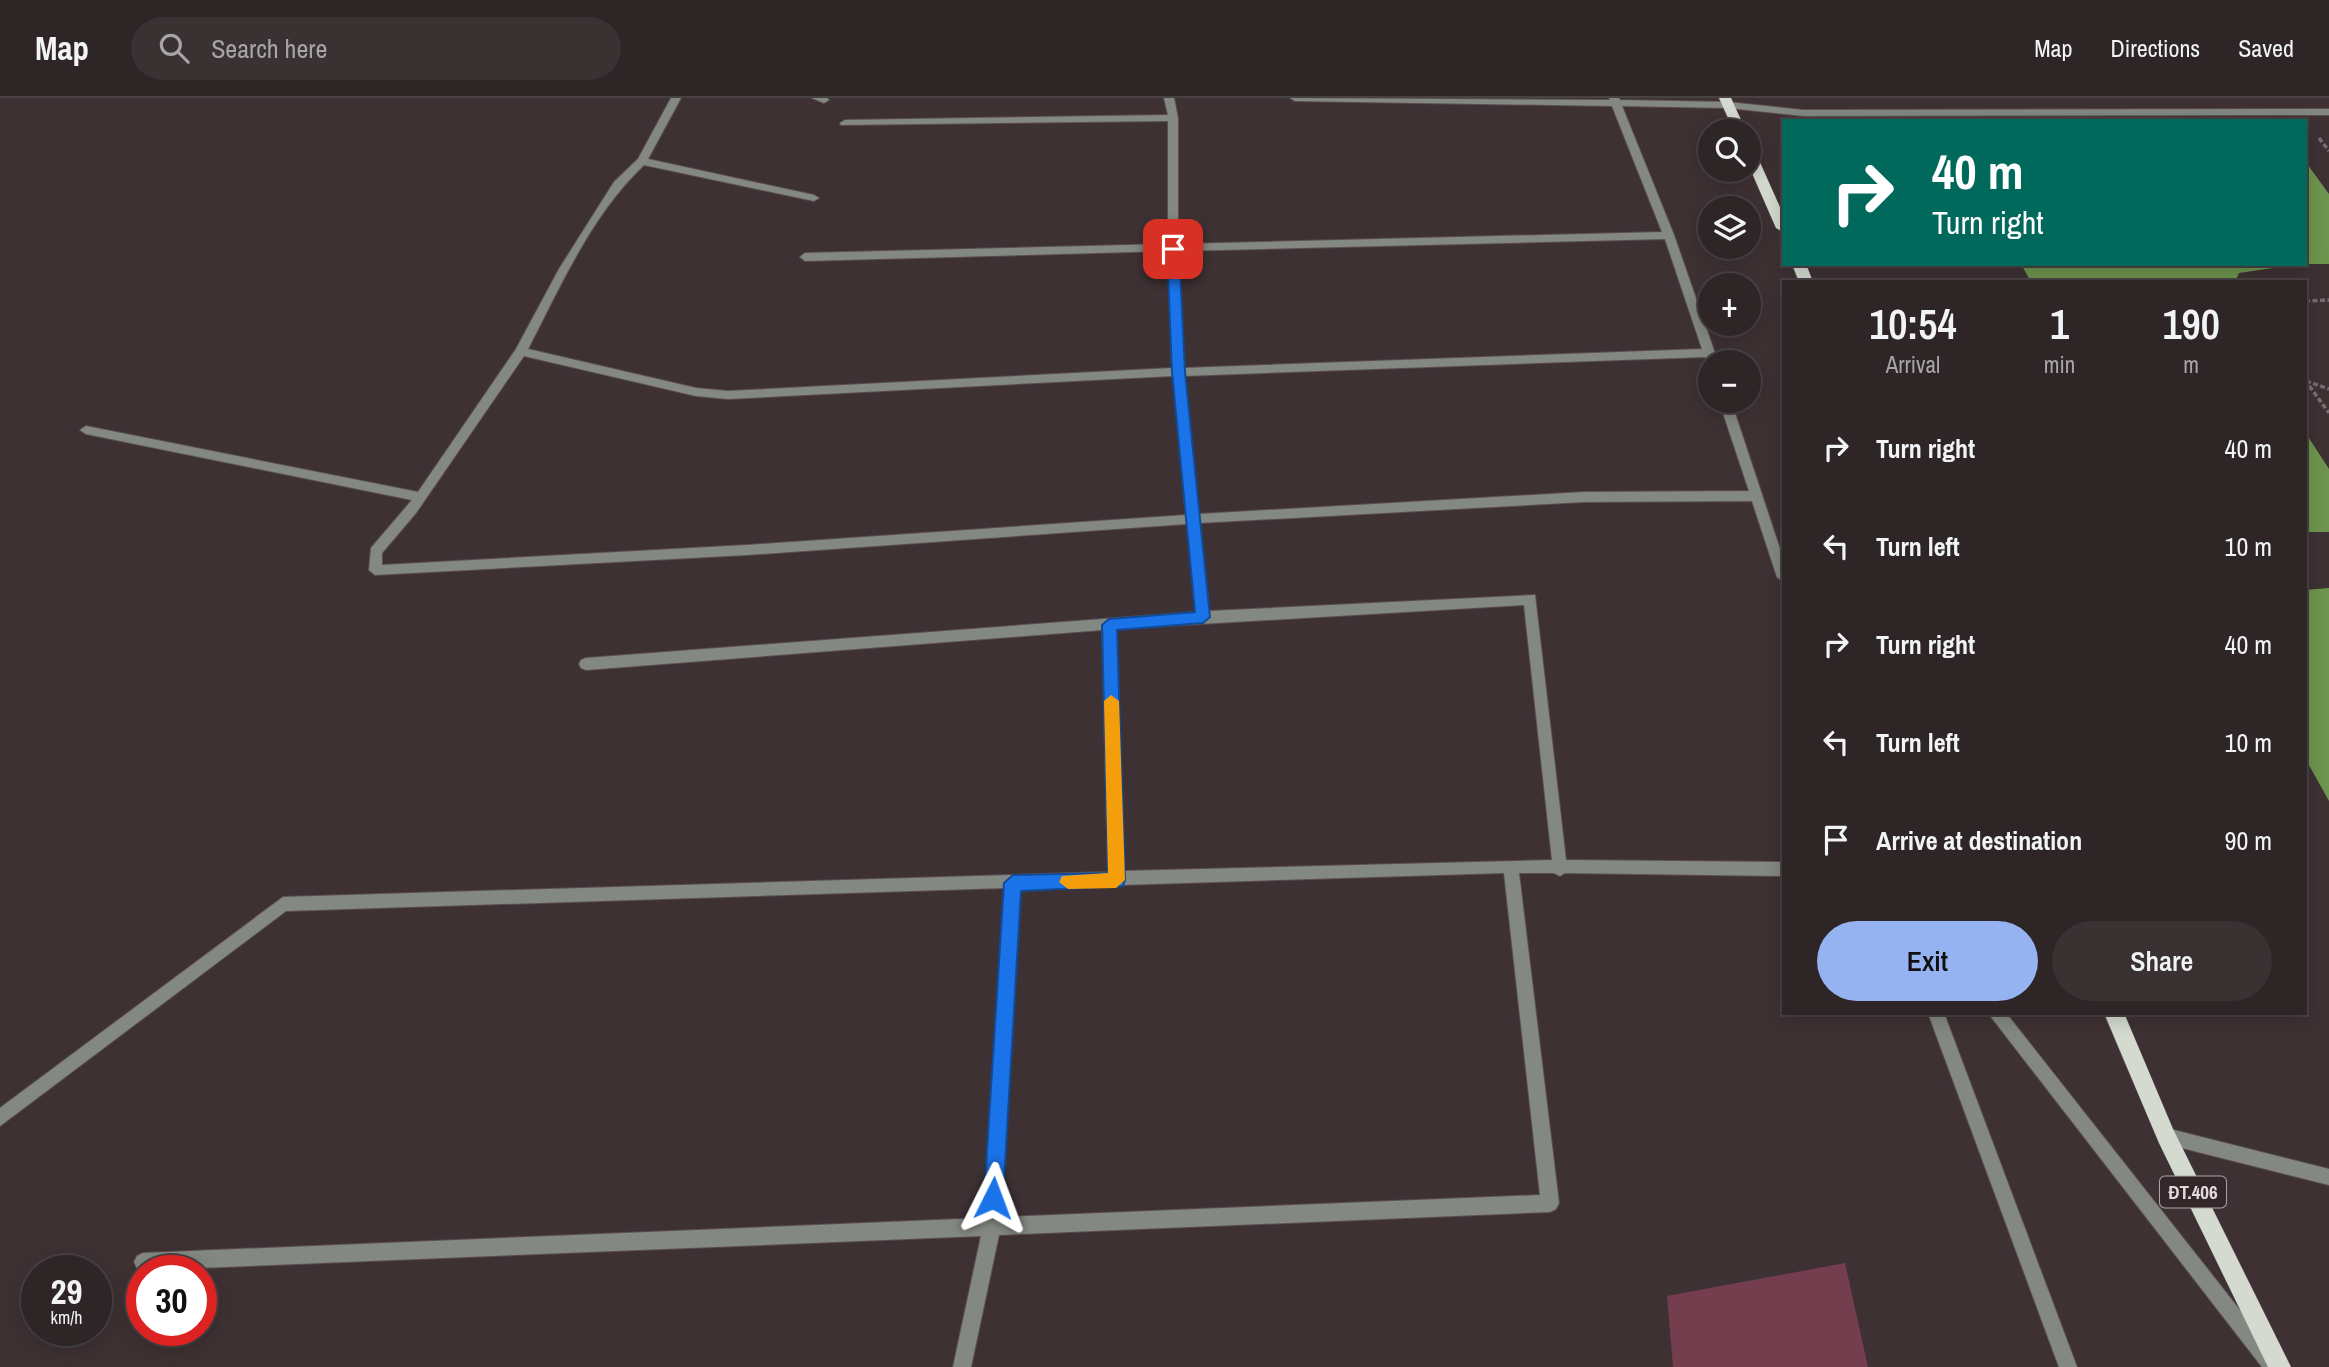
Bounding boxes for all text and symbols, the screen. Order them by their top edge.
search box [131,17,621,80]
text: Map [35,26,89,70]
icon: search [155,29,193,67]
text: Search here [211,31,327,66]
text: Map [2034,32,2072,64]
text: Directions [2110,32,2200,64]
text: Saved [2238,32,2294,64]
map controls [1698,119,1761,413]
button: search [1698,119,1761,182]
text: 40 m [1932,138,2024,204]
icon: right [1817,147,1908,238]
button: layers [1698,196,1761,259]
text: Turn right [1932,201,2044,244]
pin [1143,219,1203,279]
icon: arrive [1154,230,1192,268]
button: + [1698,273,1761,336]
text: 10:54 [1869,296,1957,352]
text: 1 [2050,296,2069,352]
text: 190 [2162,296,2220,352]
text: Arrival [1886,349,1940,380]
text: min [2044,349,2075,380]
text: m [2183,349,2199,380]
button: − [1698,350,1761,413]
icon: right [1817,429,1855,467]
text: Turn right [1876,431,1975,466]
text: 40 m [2225,431,2272,466]
icon: left [1817,527,1855,565]
text: Turn left [1876,529,1960,564]
text: 10 m [2225,529,2272,564]
icon: right [1817,625,1855,663]
text: Turn right [1876,627,1975,662]
text: 40 m [2225,627,2272,662]
icon: left [1817,723,1855,761]
text: Turn left [1876,725,1960,760]
text: 10 m [2225,725,2272,760]
icon: arrive [1817,821,1855,859]
text: Arrive at destination [1876,823,2082,858]
text: 90 m [2225,823,2272,858]
button: Exit [1817,921,2038,1001]
button: Share [2052,921,2272,1001]
position arrow [956,1161,1030,1235]
road number: ĐT.406 [2160,1176,2226,1208]
speed limit sign: 30 [126,1255,217,1346]
text: 29 [51,1268,82,1315]
text: km/h [51,1305,83,1330]

